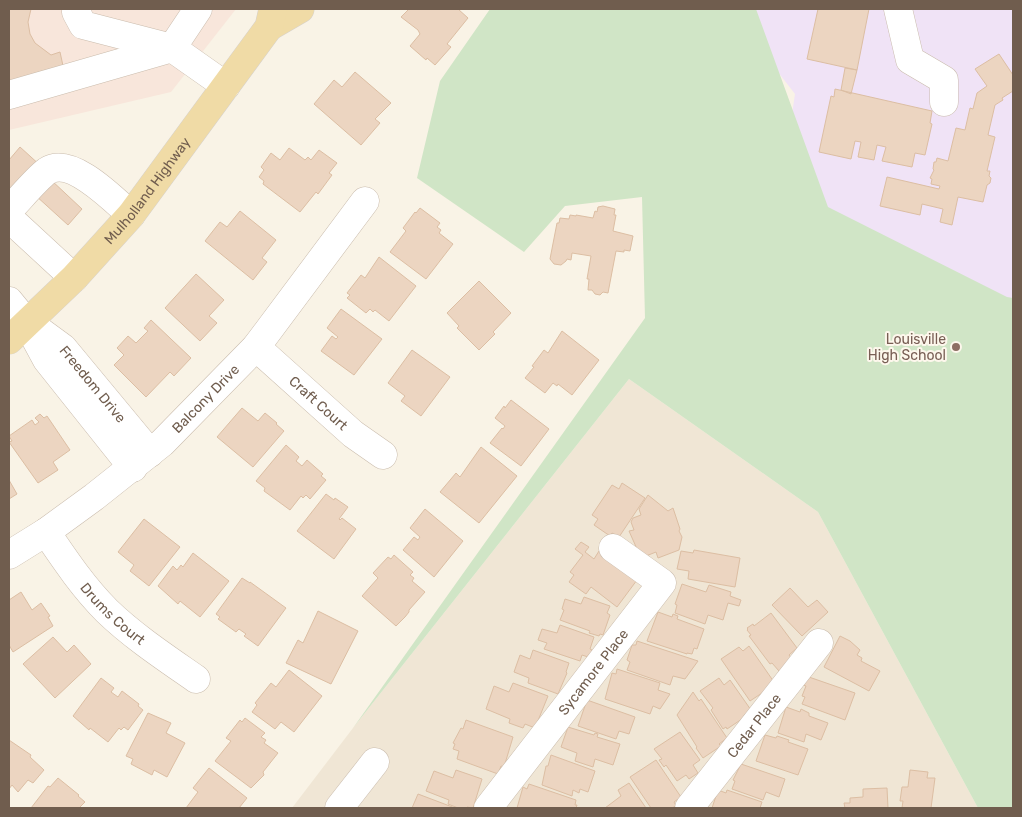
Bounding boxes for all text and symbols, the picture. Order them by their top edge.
street label: Mulholland Highway [101,134,194,248]
place label: Louisville High School [868,331,946,364]
marker: Louisville High School [950,341,962,353]
street label: Freedom Drive [56,342,129,426]
street label: Balcony Drive [169,361,243,437]
street label: Craft Court [285,373,351,435]
street label: Drums Court [76,579,149,649]
street label: Sycamore Place [555,626,632,719]
street label: Cedar Place [724,690,785,762]

